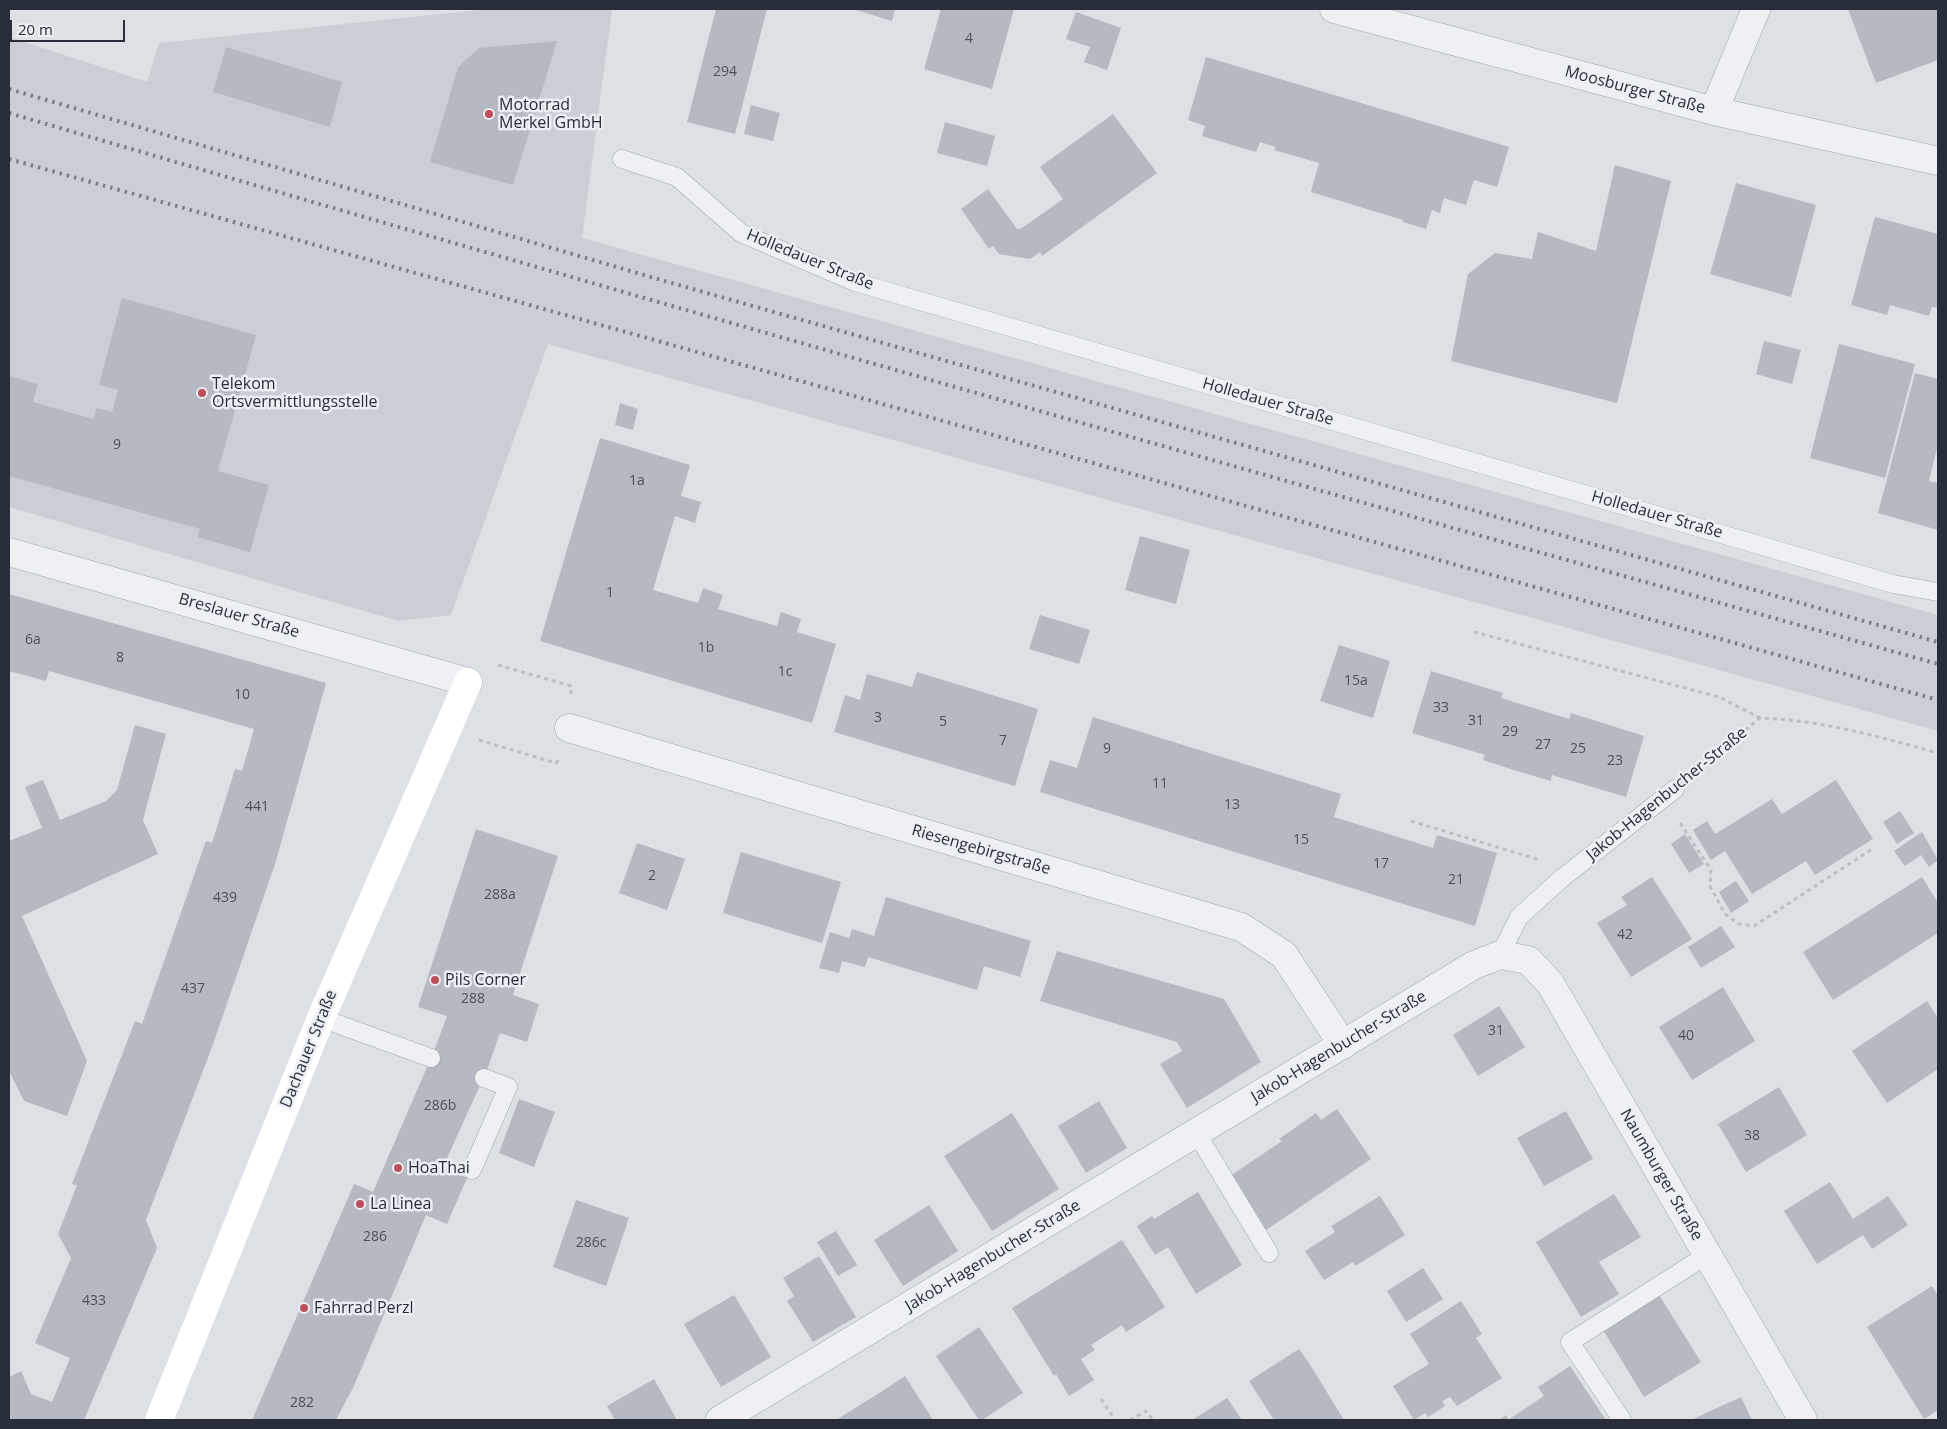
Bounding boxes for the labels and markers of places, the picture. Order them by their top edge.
place label: Motorrad Merkel GmbH [499,95,603,133]
marker: Motorrad Merkel GmbH [483,108,495,120]
place label: Telekom Ortsvermittlungsstelle [212,374,377,412]
marker: Telekom Ortsvermittlungsstelle [196,387,208,399]
place label: Pils Corner [445,970,526,990]
marker: Pils Corner [429,974,441,986]
place label: HoaThai [408,1158,470,1178]
marker: HoaThai [392,1162,404,1174]
place label: La Linea [370,1194,431,1214]
marker: La Linea [354,1198,366,1210]
place label: Fahrrad Perzl [314,1298,414,1318]
marker: Fahrrad Perzl [298,1302,310,1314]

